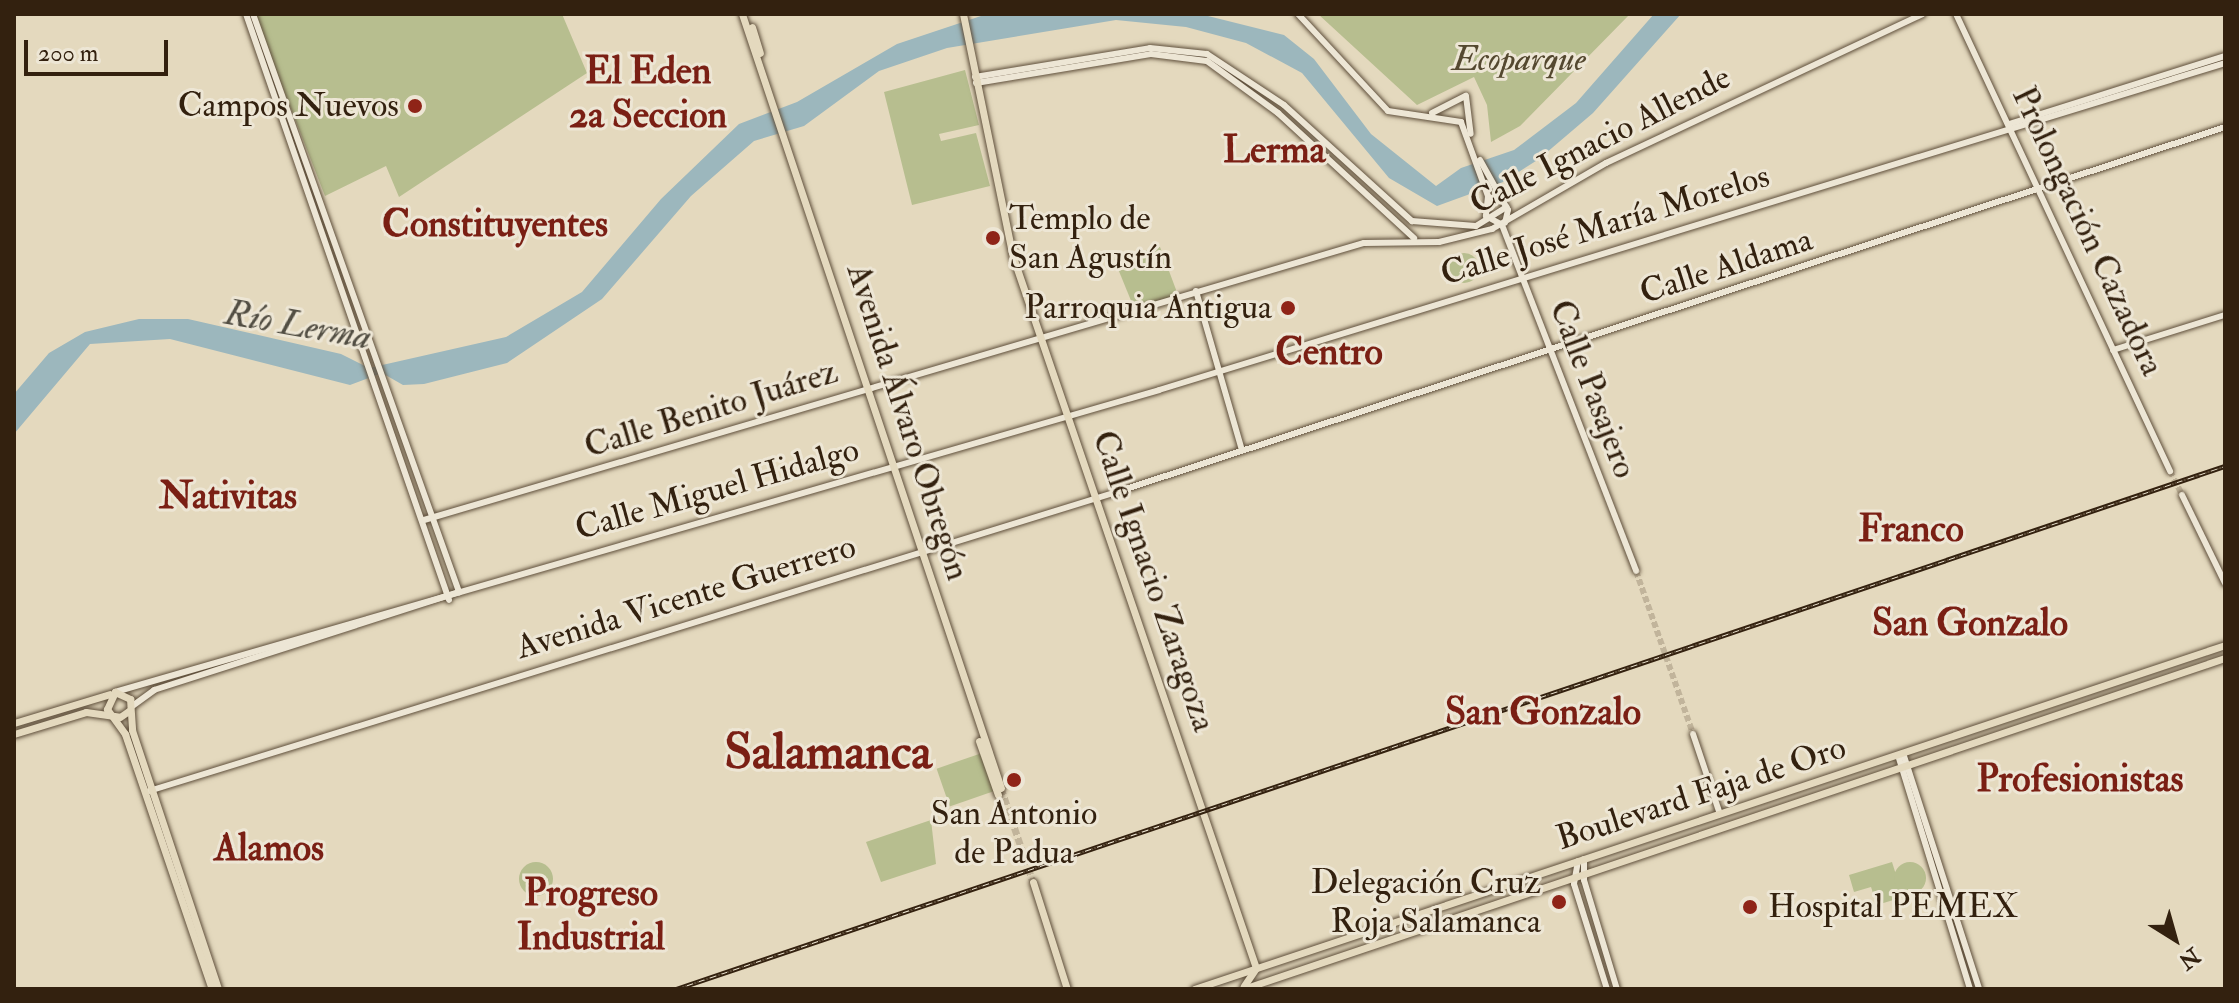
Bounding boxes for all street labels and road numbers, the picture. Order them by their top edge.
street label: Calle Ignacio Allende [1463,57,1737,223]
street label: Prolongación Cazadora [2003,80,2173,382]
street label: Calle José María Morelos [1436,156,1774,294]
street label: Calle Aldama [1635,219,1817,313]
street label: Avenida Álvaro Obregón [838,259,978,585]
street label: Calle Pasajero [1540,294,1646,484]
street label: Calle Benito Juárez [579,351,843,467]
street label: Calle Ignacio Zaragoza [1083,425,1225,737]
street label: Calle Miguel Hidalgo [570,429,864,549]
street label: Avenida Vicente Guerrero [511,526,861,668]
street label: Boulevard Faja de Oro [1551,727,1851,859]

